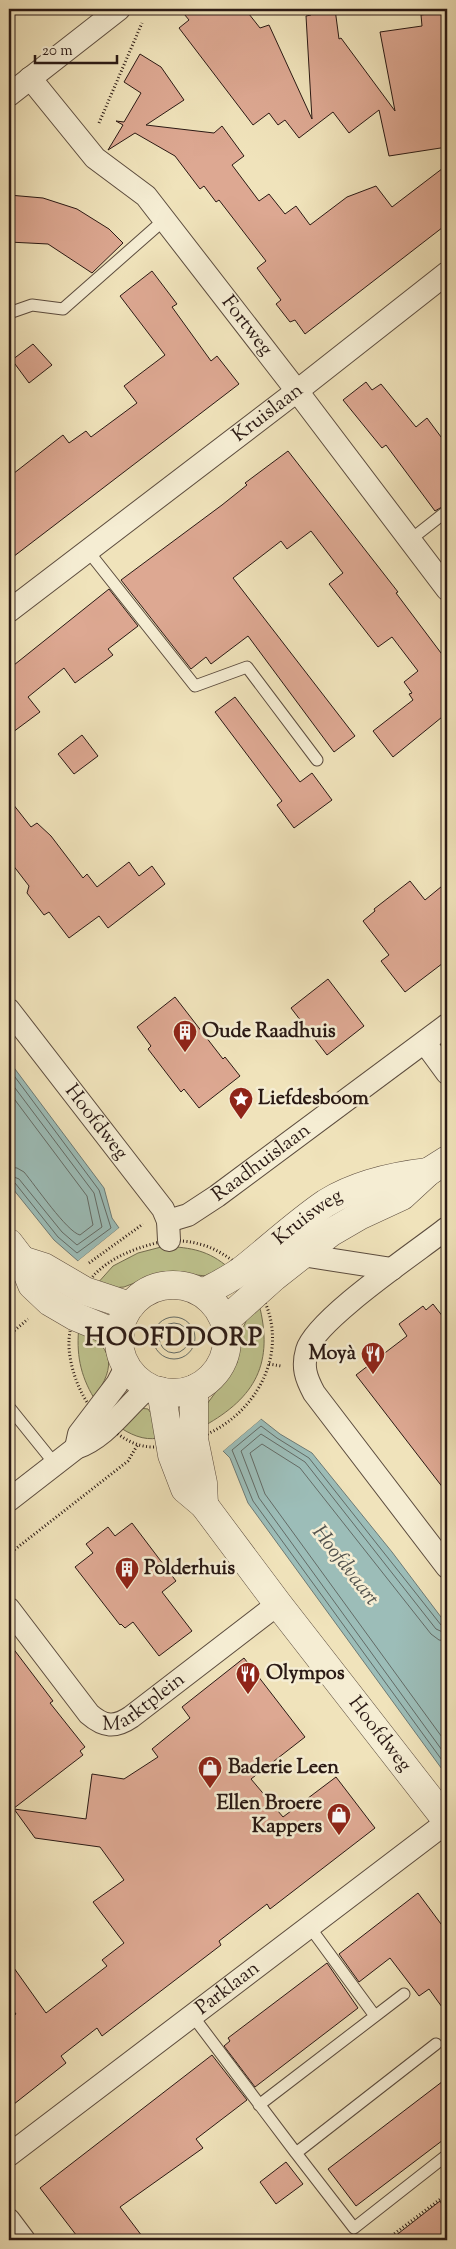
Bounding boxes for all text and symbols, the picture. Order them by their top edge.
scale bar [35,32,118,64]
text: 20 m [42,41,73,62]
street label: Fortweg [214,290,280,362]
street label: Kruislaan [226,376,310,450]
place label: Oude Raadhuis [202,1018,336,1047]
building icon: Oude Raadhuis [172,1019,198,1053]
street label: Hoofdweg [57,1078,135,1166]
place label: Liefdesboom [258,1085,369,1114]
place icon: Liefdesboom [228,1086,254,1120]
street label: Raadhuislaan [206,1116,317,1209]
street label: Kruisweg [267,1182,348,1253]
district label: HOOFDDORP [85,1321,263,1357]
place label: Moyà [308,1340,357,1369]
restaurant icon: Moyà [360,1341,386,1375]
water label: Hoofdvaart [304,1519,386,1613]
place label: Polderhuis [144,1555,235,1584]
building icon: Polderhuis [114,1556,140,1590]
place label: Olympos [266,1660,345,1689]
restaurant icon: Olympos [235,1661,261,1695]
street label: Marktplein [102,1666,192,1739]
street label: Hoofdweg [341,1690,418,1778]
place label: Baderie Leen [228,1754,339,1783]
shop icon: Baderie Leen [197,1755,223,1789]
place label: Ellen Broere Kappers [216,1790,322,1842]
shop icon: Ellen Broere Kappers [326,1802,352,1836]
street label: Parklaan [190,1954,266,2023]

